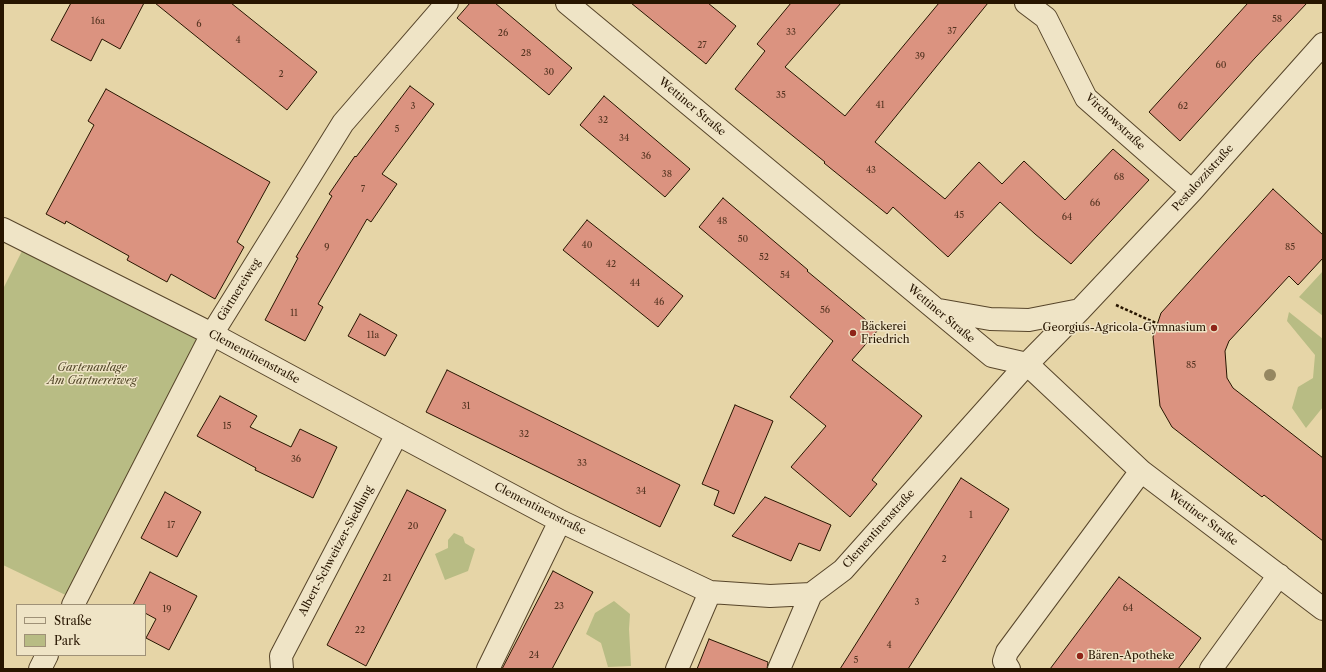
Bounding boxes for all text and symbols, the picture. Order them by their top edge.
house number: 58 [1272,14,1282,24]
house number: 16a [91,16,105,26]
house number: 6 [196,19,202,29]
house number: 37 [947,26,957,36]
house number: 33 [786,27,796,37]
house number: 26 [498,28,508,38]
house number: 4 [235,35,241,45]
house number: 27 [697,40,707,50]
house number: 28 [521,48,531,58]
house number: 39 [915,51,925,61]
house number: 60 [1216,60,1226,70]
house number: 30 [544,67,554,77]
house number: 2 [278,69,284,79]
street label: Wettiner Straße [656,75,728,139]
house number: 35 [776,90,786,100]
street label: Virchowstraße [1083,91,1147,153]
house number: 41 [876,100,884,110]
house number: 3 [411,101,415,111]
house number: 62 [1178,101,1188,111]
house number: 32 [598,115,608,125]
house number: 5 [395,124,399,134]
house number: 34 [619,133,629,143]
street label: Pestalozzistraße [1170,142,1236,214]
house number: 36 [641,151,651,161]
house number: 43 [866,165,876,175]
house number: 38 [662,169,672,179]
house number: 68 [1114,172,1124,182]
house number: 7 [361,184,365,194]
house number: 66 [1090,198,1100,208]
house number: 45 [954,210,964,220]
house number: 64 [1062,212,1072,222]
house number: 48 [717,216,727,226]
house number: 50 [738,234,748,244]
house number: 40 [582,240,592,250]
house number: 9 [324,242,330,252]
house number: 85 [1285,242,1295,252]
house number: 52 [759,252,769,262]
street label: Gärtnereiweg [215,256,263,324]
house number: 42 [606,259,616,269]
house number: 54 [780,270,790,280]
house number: 44 [630,278,640,288]
street label: Wettiner Straße [905,282,977,346]
house number: 46 [654,297,664,307]
house number: 56 [820,305,830,315]
house number: 11 [290,308,298,318]
place label: Bäckerei Friedrich [861,320,910,346]
place label: Georgius-Agricola-Gymnasium [1043,321,1206,335]
marker: Georgius-Agricola-Gymnasium [1209,323,1219,333]
street label: Clementinenstraße [206,327,302,387]
marker: Bäckerei Friedrich [848,328,858,338]
house number: 11a [367,330,379,340]
house number: 85 [1186,360,1196,370]
park label: Gartenanlage Am Gärtnereiweg [47,361,137,387]
house number: 31 [462,401,470,411]
house number: 15 [223,421,231,431]
house number: 32 [519,429,529,439]
house number: 36 [291,454,301,464]
house number: 33 [577,458,587,468]
street label: Clementinenstraße [492,480,588,538]
street label: Albert-Schweitzer-Siedlung [296,484,376,618]
house number: 34 [636,486,646,496]
street label: Clementinenstraße [840,487,918,571]
street label: Wettiner Straße [1166,488,1240,548]
house number: 1 [969,510,973,520]
house number: 17 [167,520,175,530]
house number: 20 [408,521,418,531]
house number: 2 [941,554,947,564]
house number: 21 [383,573,391,583]
house number: 3 [915,597,919,607]
house number: 23 [554,601,564,611]
house number: 64 [1123,603,1133,613]
legend [16,604,146,656]
house number: 19 [162,604,172,614]
text: Straße [54,613,92,628]
house number: 22 [355,625,365,635]
text: Park [54,633,80,648]
house number: 4 [886,640,892,650]
place label: Bären-Apotheke [1088,649,1175,663]
house number: 24 [529,650,539,660]
marker: Bären-Apotheke [1075,651,1085,661]
house number: 5 [854,655,858,665]

